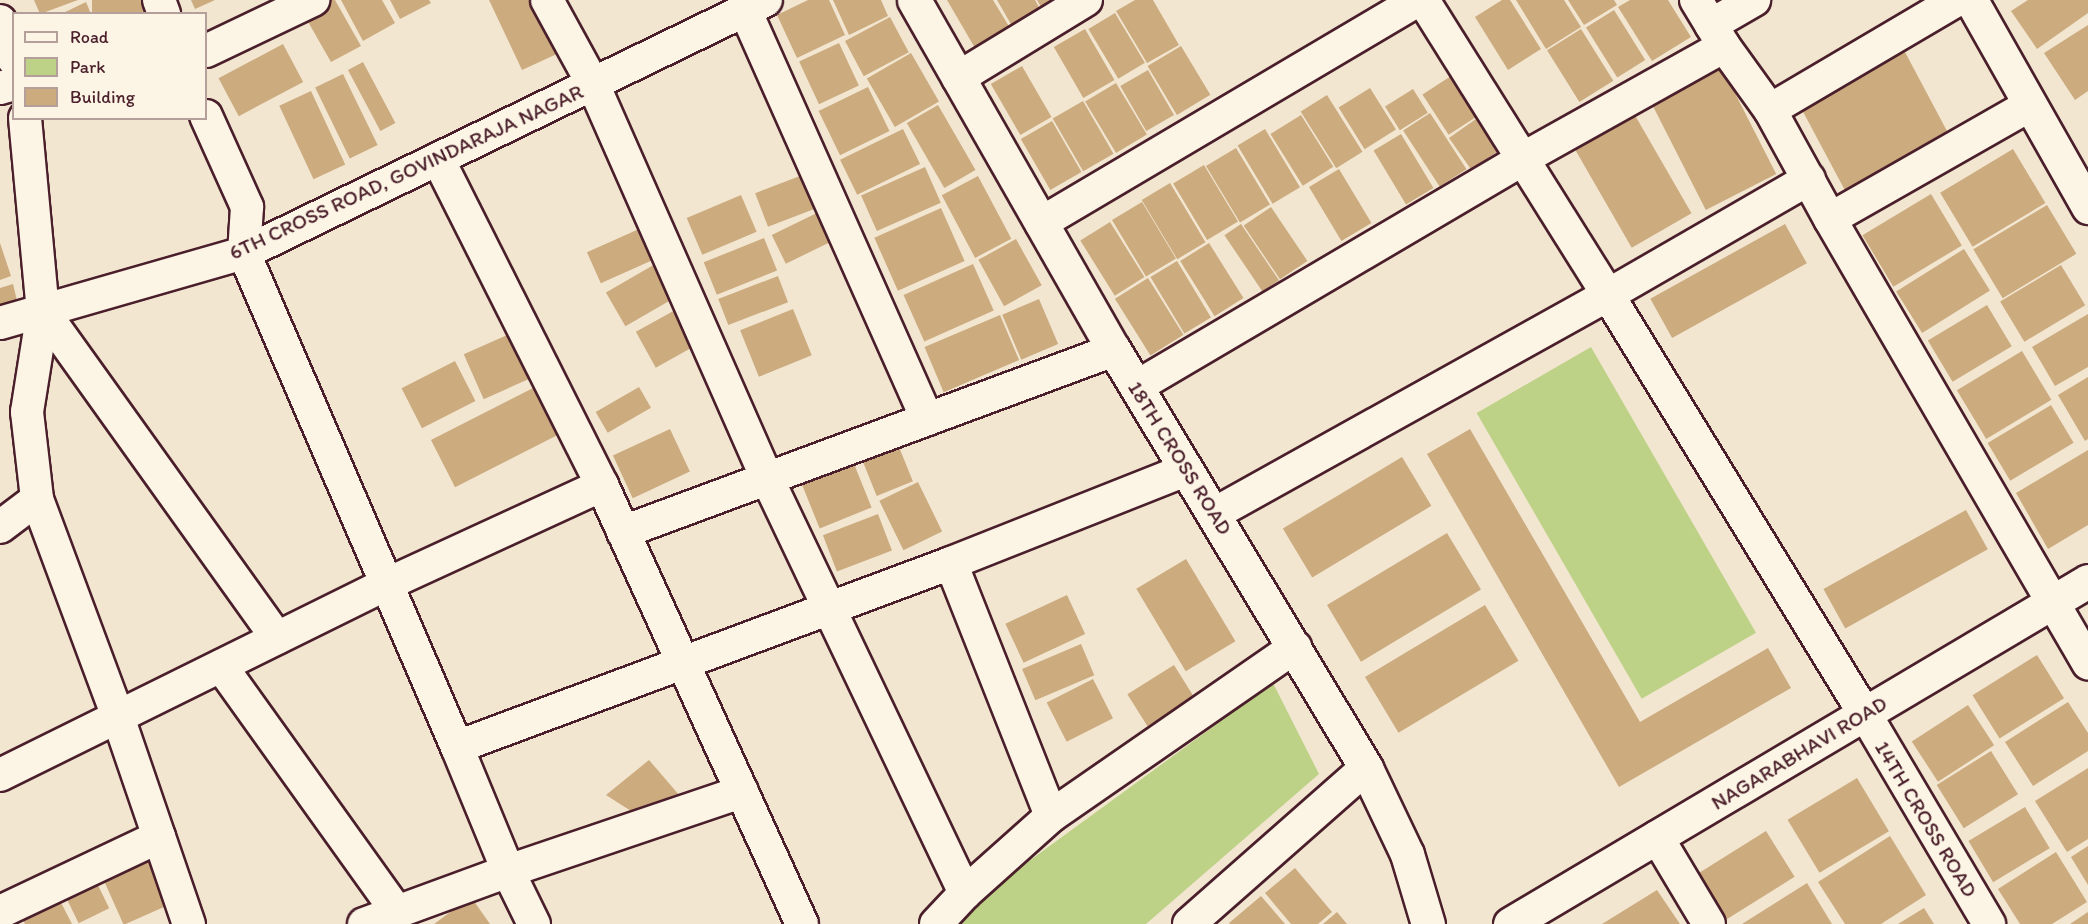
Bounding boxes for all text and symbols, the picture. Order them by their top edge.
legend [12,12,207,120]
text: Road [70,26,109,48]
text: Park [70,56,105,78]
street label: 6TH CROSS ROAD, GOVINDARAJA NAGAR [224,78,588,266]
text: Building [70,86,135,108]
street label: 18TH CROSS ROAD [1122,376,1238,540]
street label: NAGARABHAVI ROAD [1707,691,1891,815]
street label: 14TH CROSS ROAD [1869,736,1983,902]

